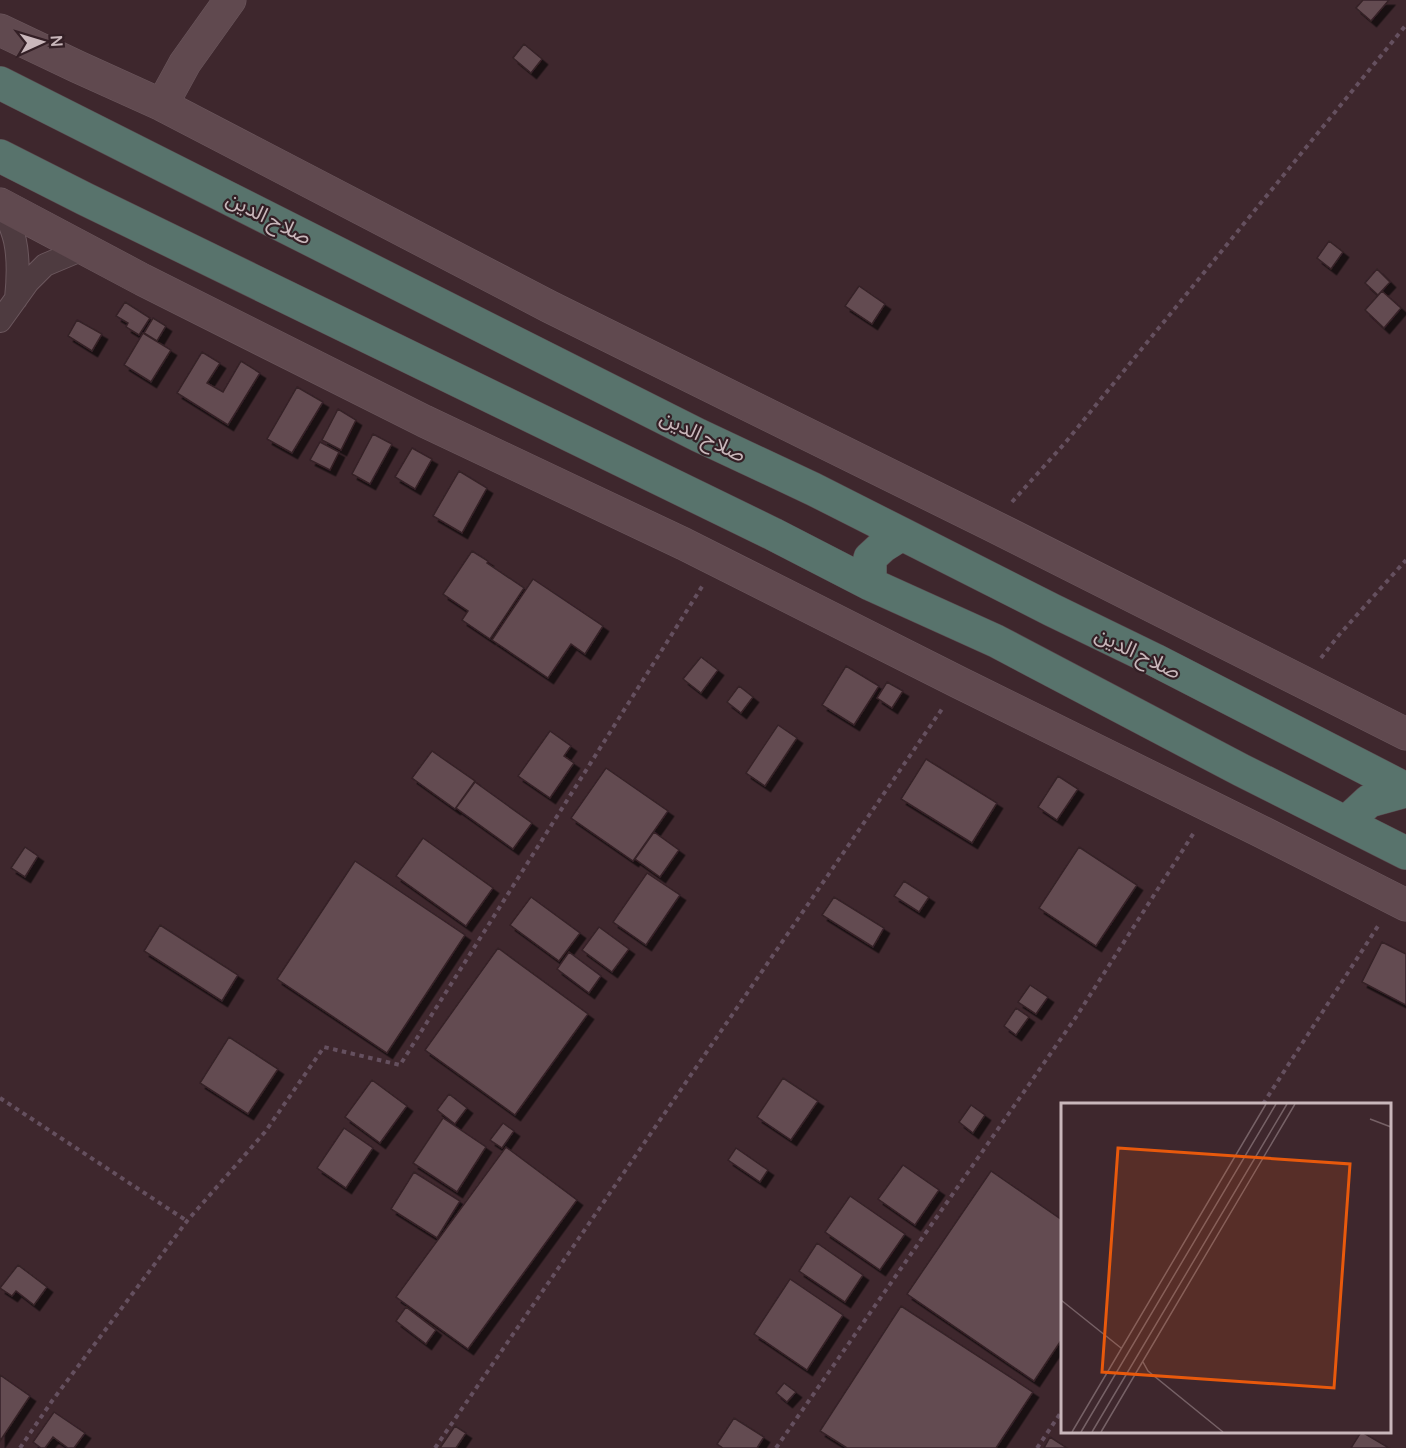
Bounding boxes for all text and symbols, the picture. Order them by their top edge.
north arrow [12,12,72,72]
text: N [46,34,68,47]
street label: صلاح الدين [221,184,317,252]
street label: صلاح الدين [655,402,751,470]
street label: صلاح الدين [1090,619,1186,687]
inset map [1061,1103,1391,1433]

